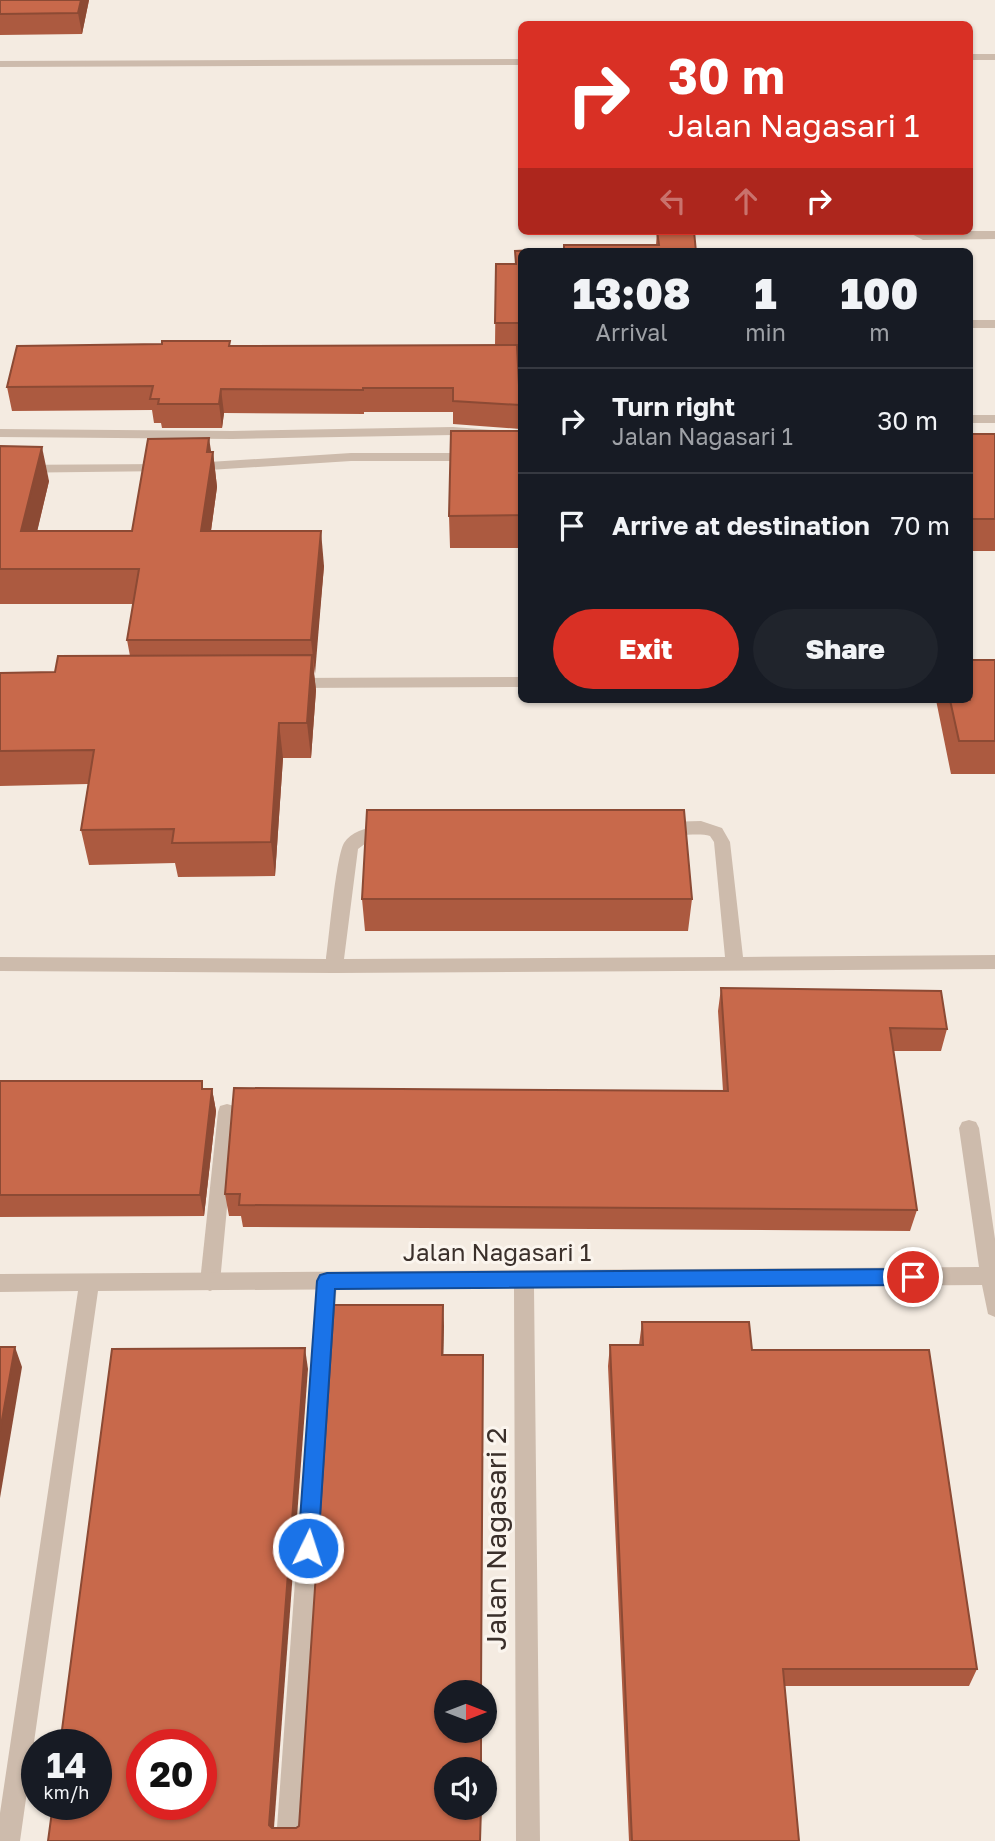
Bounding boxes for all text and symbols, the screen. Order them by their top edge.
text: 30 m [668,46,785,105]
icon: right [553,49,644,140]
text: Jalan Nagasari 1 [668,106,920,144]
icon: left [654,182,692,220]
icon: ahead [727,182,765,220]
icon: right [800,182,838,220]
text: 13:08 [573,268,690,318]
text: 1 [754,268,777,318]
text: 100 [841,268,918,318]
text: Arrival [596,318,668,346]
text: min [745,318,786,346]
text: m [869,318,890,346]
text: Turn right [612,391,735,422]
icon: right [553,402,591,440]
text: 30 m [877,405,938,436]
text: Jalan Nagasari 1 [612,422,793,450]
icon: arrive [553,507,591,545]
text: Arrive at destination [612,510,870,541]
text: 70 m [891,510,950,541]
button: Exit [553,609,739,689]
button: Share [753,609,938,689]
street label: Jalan Nagasari 1 [403,1237,591,1266]
pin [883,1247,943,1307]
icon: arrive [894,1258,932,1296]
street label: Jalan Nagasari 2 [479,1428,512,1650]
position arrow [271,1511,345,1585]
north arrow [434,1680,497,1743]
map controls [434,1680,497,1820]
speed limit sign: 20 [126,1729,217,1820]
text: 14 [47,1744,86,1786]
button: sound [434,1757,497,1820]
text: km/h [44,1781,89,1803]

